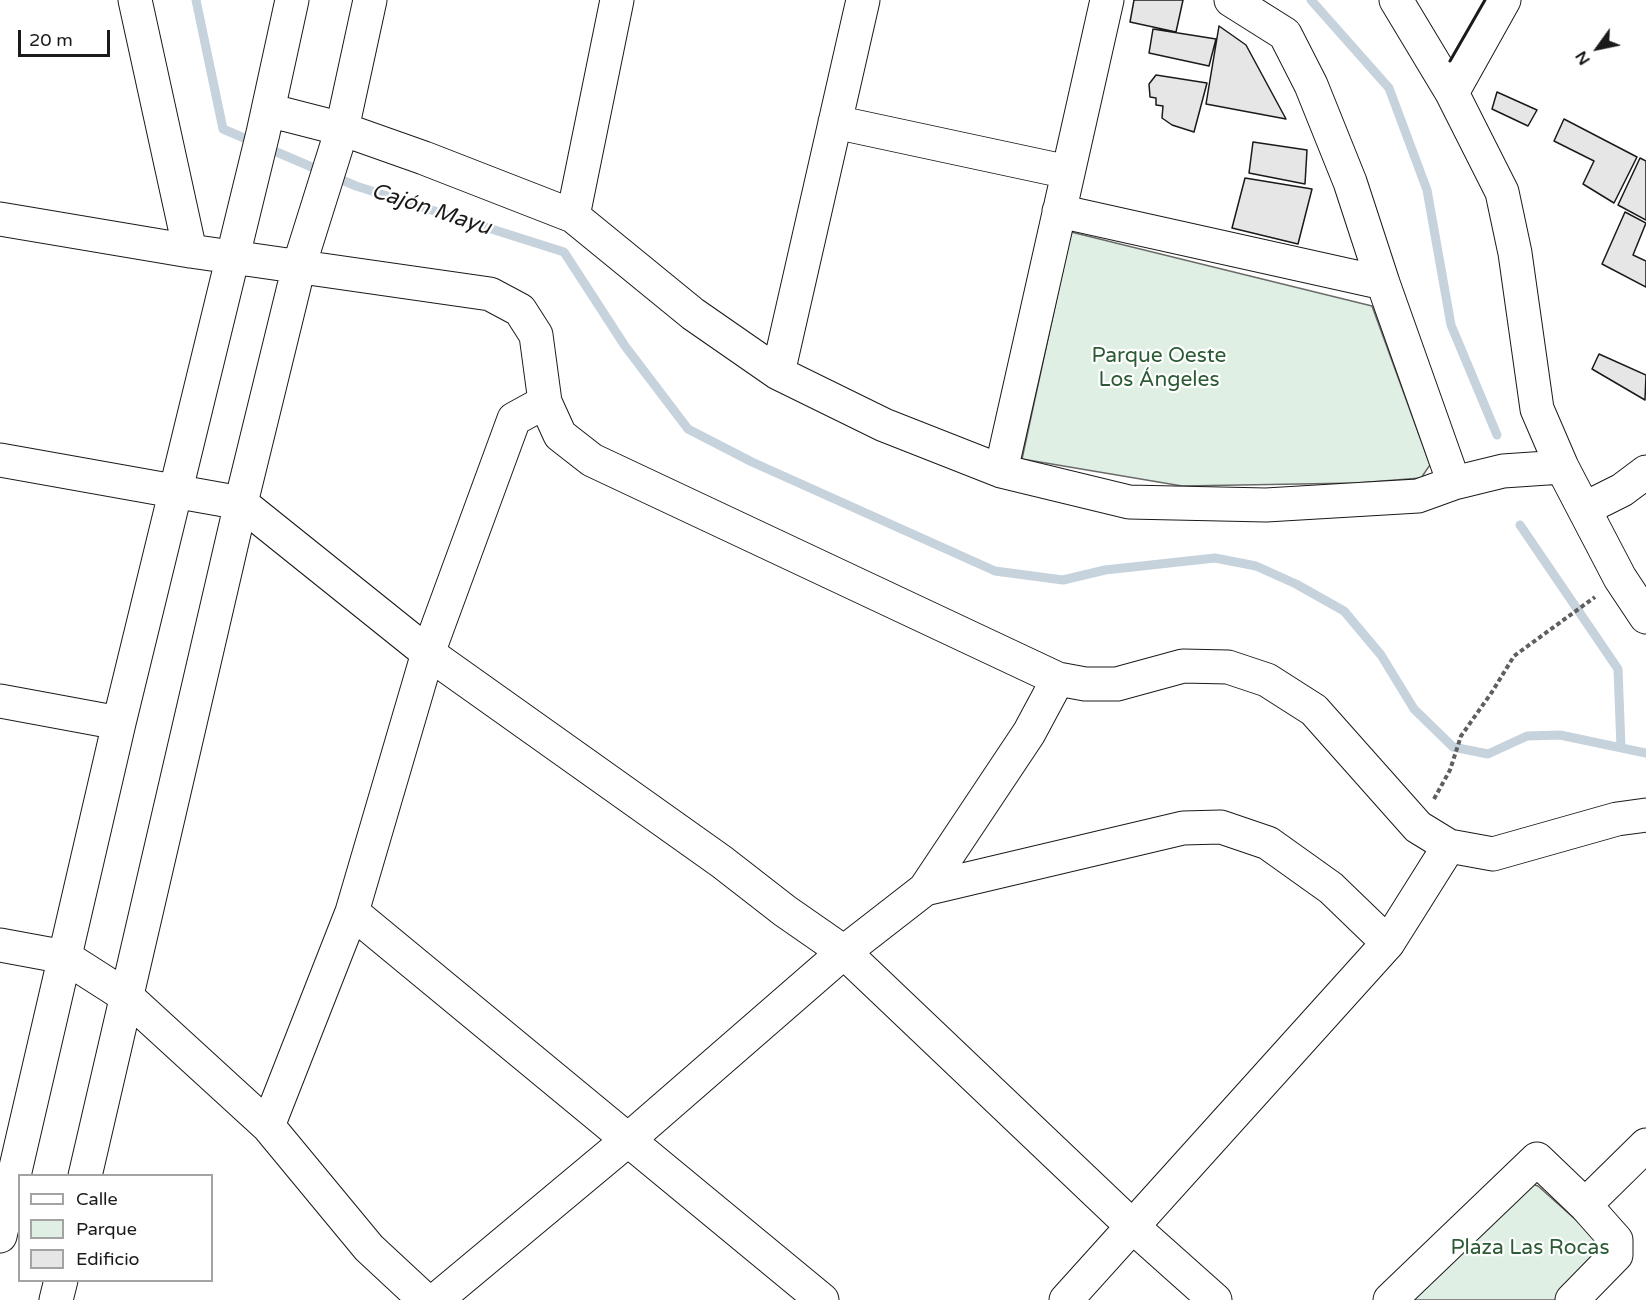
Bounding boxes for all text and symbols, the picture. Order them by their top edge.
scale bar [21,18,112,56]
north arrow [1568,18,1628,78]
text: 20 m [29,29,73,51]
text: N [1571,47,1595,69]
water label: Cajón Mayu [368,178,494,242]
park label: Parque Oeste Los Ángeles [1092,343,1226,393]
legend [18,1174,213,1282]
text: Calle [76,1188,118,1210]
text: Parque [76,1218,137,1240]
park label: Plaza Las Rocas [1451,1235,1609,1261]
text: Edificio [76,1248,140,1270]

